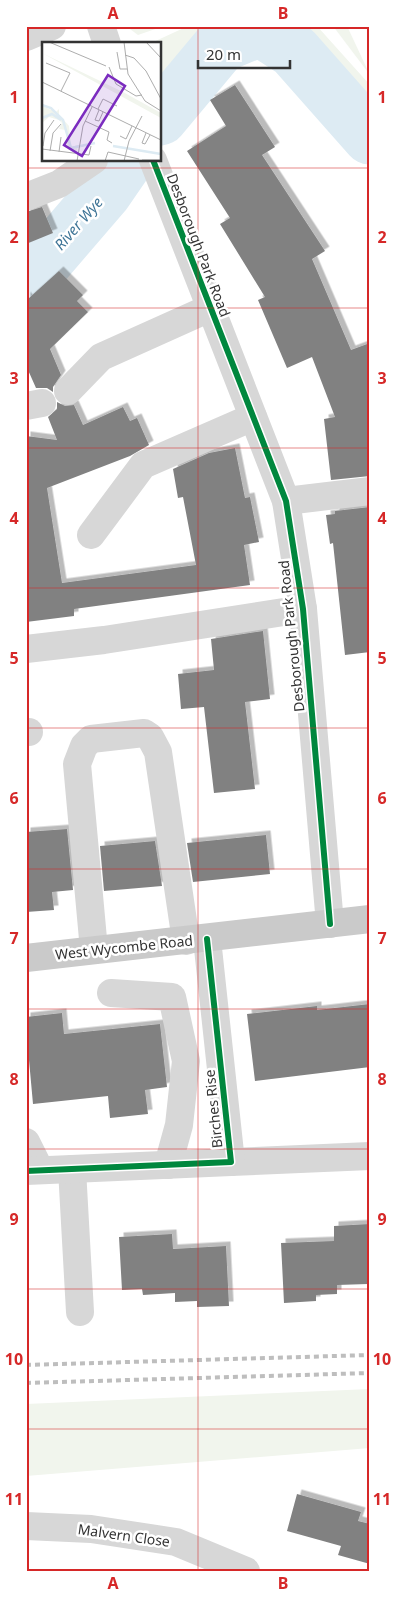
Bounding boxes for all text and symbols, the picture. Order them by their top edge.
text: A [107,2,119,24]
text: B [278,2,288,24]
scale bar [198,38,291,70]
inset map [42,42,161,161]
text: 20 m [206,44,241,64]
text: 1 [9,86,19,108]
text: 1 [377,86,387,108]
street label: Desborough Park Road [163,171,235,319]
water label: River Wye [49,192,107,254]
text: 2 [9,226,19,248]
text: 2 [377,226,387,248]
text: 3 [9,367,19,389]
text: 3 [377,367,387,389]
text: 4 [9,507,19,529]
text: 4 [377,507,387,529]
street label: Desborough Park Road [274,559,308,713]
text: 5 [9,647,19,669]
text: 5 [377,647,387,669]
text: 6 [9,787,19,809]
text: 6 [377,787,387,809]
text: 7 [9,927,19,949]
text: 7 [377,927,387,949]
street label: West Wycombe Road [54,930,194,964]
text: 8 [9,1068,19,1090]
text: 8 [377,1068,387,1090]
street label: Birches Rise [199,1069,227,1149]
text: 9 [9,1208,19,1230]
text: 9 [377,1208,387,1230]
text: 10 [5,1348,23,1370]
text: 10 [373,1348,391,1370]
text: 11 [5,1488,23,1510]
text: 11 [373,1488,391,1510]
street label: Malvern Close [77,1519,171,1551]
text: A [107,1572,119,1594]
text: B [278,1572,288,1594]

